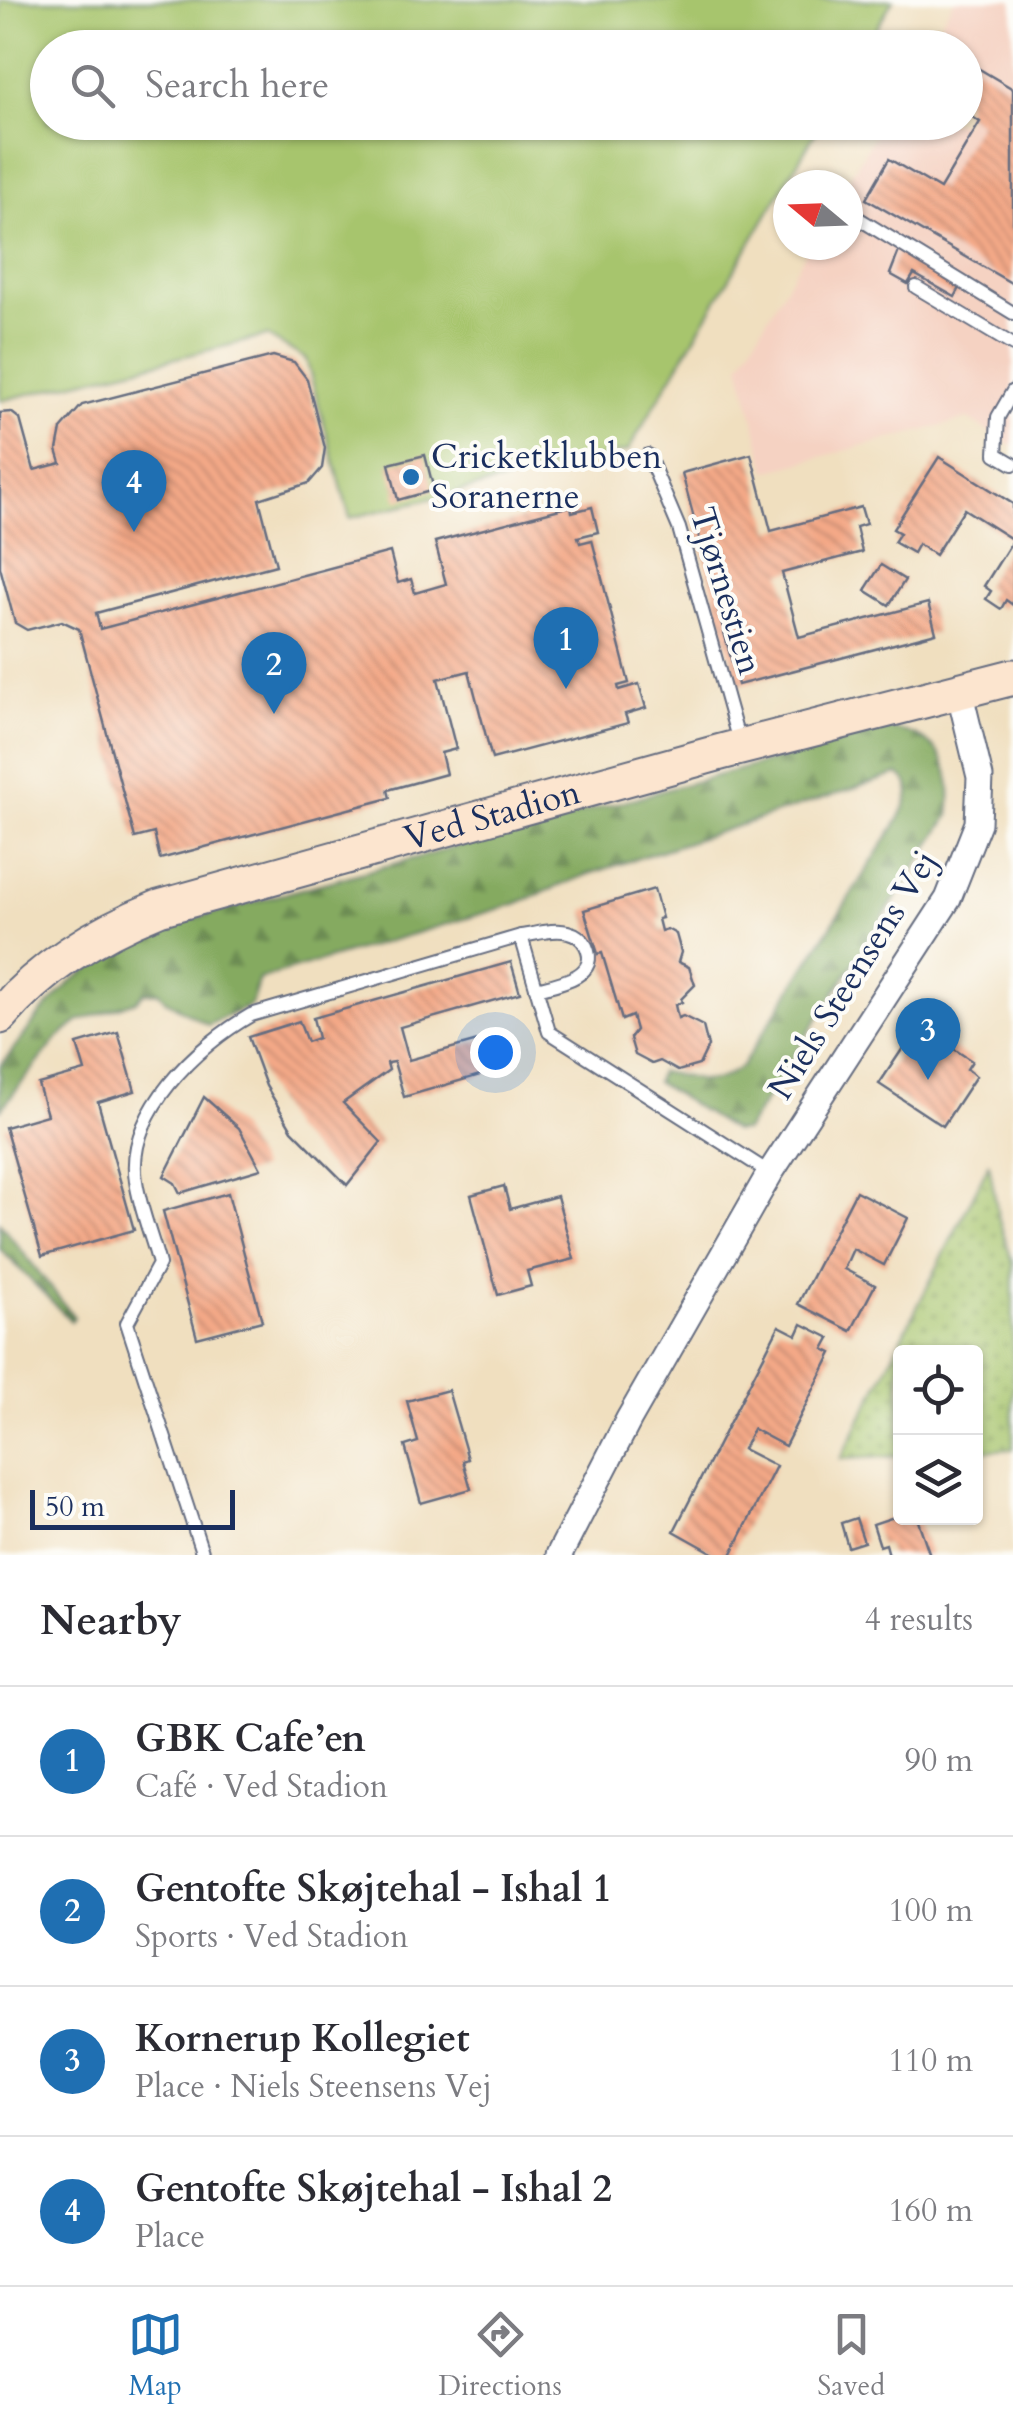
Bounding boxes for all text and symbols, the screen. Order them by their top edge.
search box [30,30,983,140]
icon: search [65,58,120,113]
text: Search here [145,59,329,111]
north arrow [773,170,863,260]
place label: Cricketklubben Soranerne [431,433,662,521]
pin: 4 [102,450,166,532]
marker: Cricketklubben Soranerne [400,466,422,488]
street label: Tjørnestien [678,502,774,680]
pin: 1 [534,606,598,689]
pin: 2 [242,632,306,714]
street label: Ved Stadion [399,768,586,863]
street label: Niels Steensens Vej [757,841,949,1109]
pin: 3 [896,998,960,1080]
your location [470,1027,521,1078]
map controls [893,1345,983,1525]
button: locate [893,1345,983,1435]
button: layers [893,1435,983,1525]
scale bar [30,1485,235,1530]
text: 50 m [45,1488,105,1526]
text: Nearby [40,1592,182,1649]
text: 4 results [865,1598,973,1642]
text: GBK Cafe’en [135,1713,366,1765]
text: 1 [64,1739,81,1783]
text: 90 m [905,1739,973,1783]
text: Café · Ved Stadion [135,1765,388,1809]
text: Gentofte Skøjtehal - Ishal 1 [135,1863,612,1915]
text: 2 [64,1889,81,1933]
text: 100 m [888,1889,973,1933]
text: Sports · Ved Stadion [135,1915,408,1959]
text: Kornerup Kollegiet [135,2013,470,2065]
text: 3 [64,2039,81,2083]
text: 110 m [888,2039,973,2083]
text: Place · Niels Steensens Vej [135,2065,492,2109]
text: Gentofte Skøjtehal - Ishal 2 [135,2163,612,2215]
text: 4 [64,2189,81,2233]
text: 160 m [888,2189,973,2233]
text: Place [135,2215,205,2259]
tab: Map [128,2307,183,2405]
tab: Directions [438,2307,562,2405]
tab: Saved [817,2307,885,2405]

